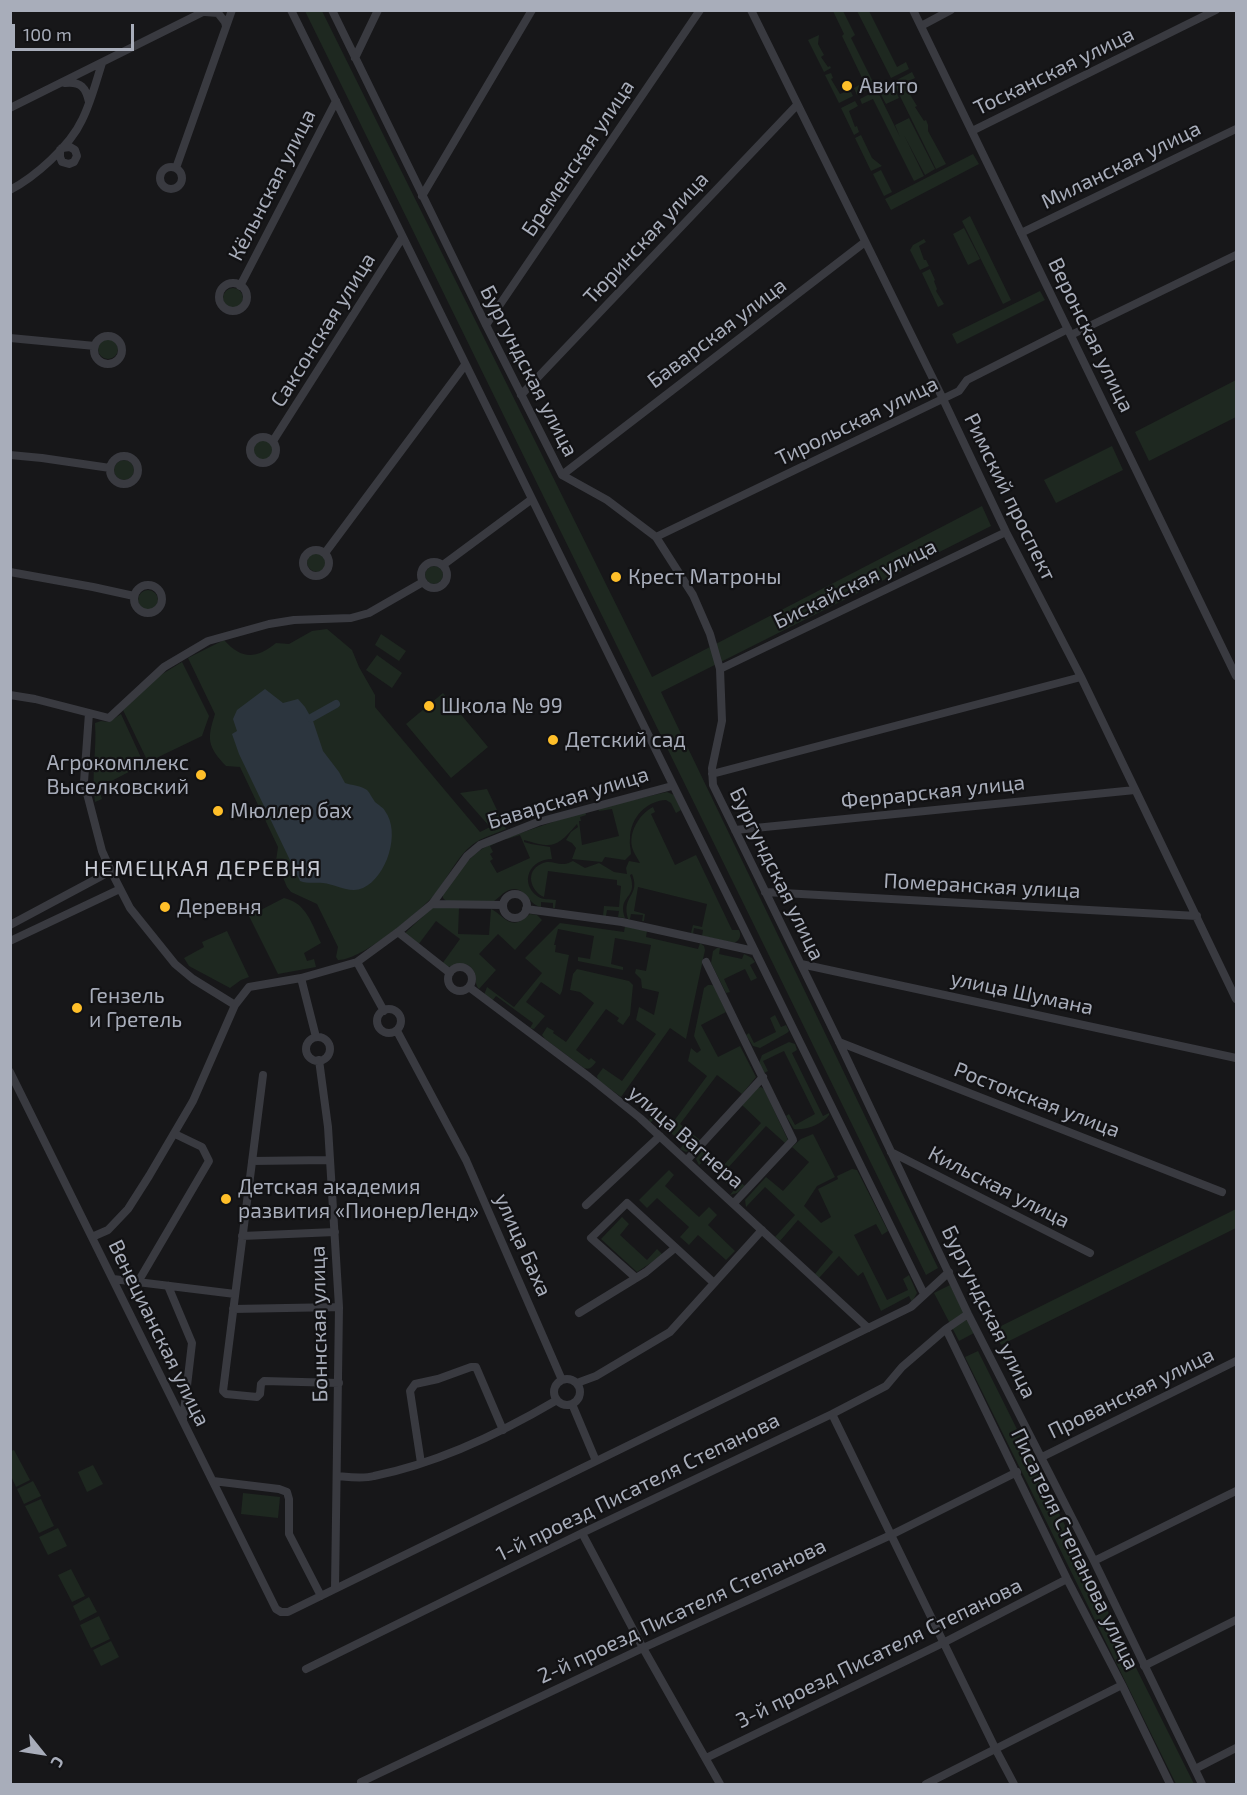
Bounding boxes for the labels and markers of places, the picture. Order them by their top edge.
place label: Авито [859,73,918,99]
marker: Авито [840,79,854,93]
place label: Крест Матроны [628,564,781,590]
marker: Крест Матроны [609,570,623,584]
place label: Школа № 99 [441,693,563,719]
marker: Школа № 99 [422,699,436,713]
place label: Детский сад [565,727,686,753]
marker: Детский сад [546,733,560,747]
place label: Агрокомплекс Выселковский [46,750,189,800]
marker: Агрокомплекс Выселковский [194,768,208,782]
place label: Мюллер бах [230,798,352,824]
marker: Мюллер бах [211,804,225,818]
place label: Деревня [177,894,262,920]
marker: Деревня [158,900,172,914]
place label: Гензель и Гретель [89,983,182,1033]
marker: Гензель и Гретель [70,1001,84,1015]
place label: Детская академия развития «ПионерЛенд» [238,1174,479,1224]
marker: Детская академия развития «ПионерЛенд» [219,1192,233,1206]

